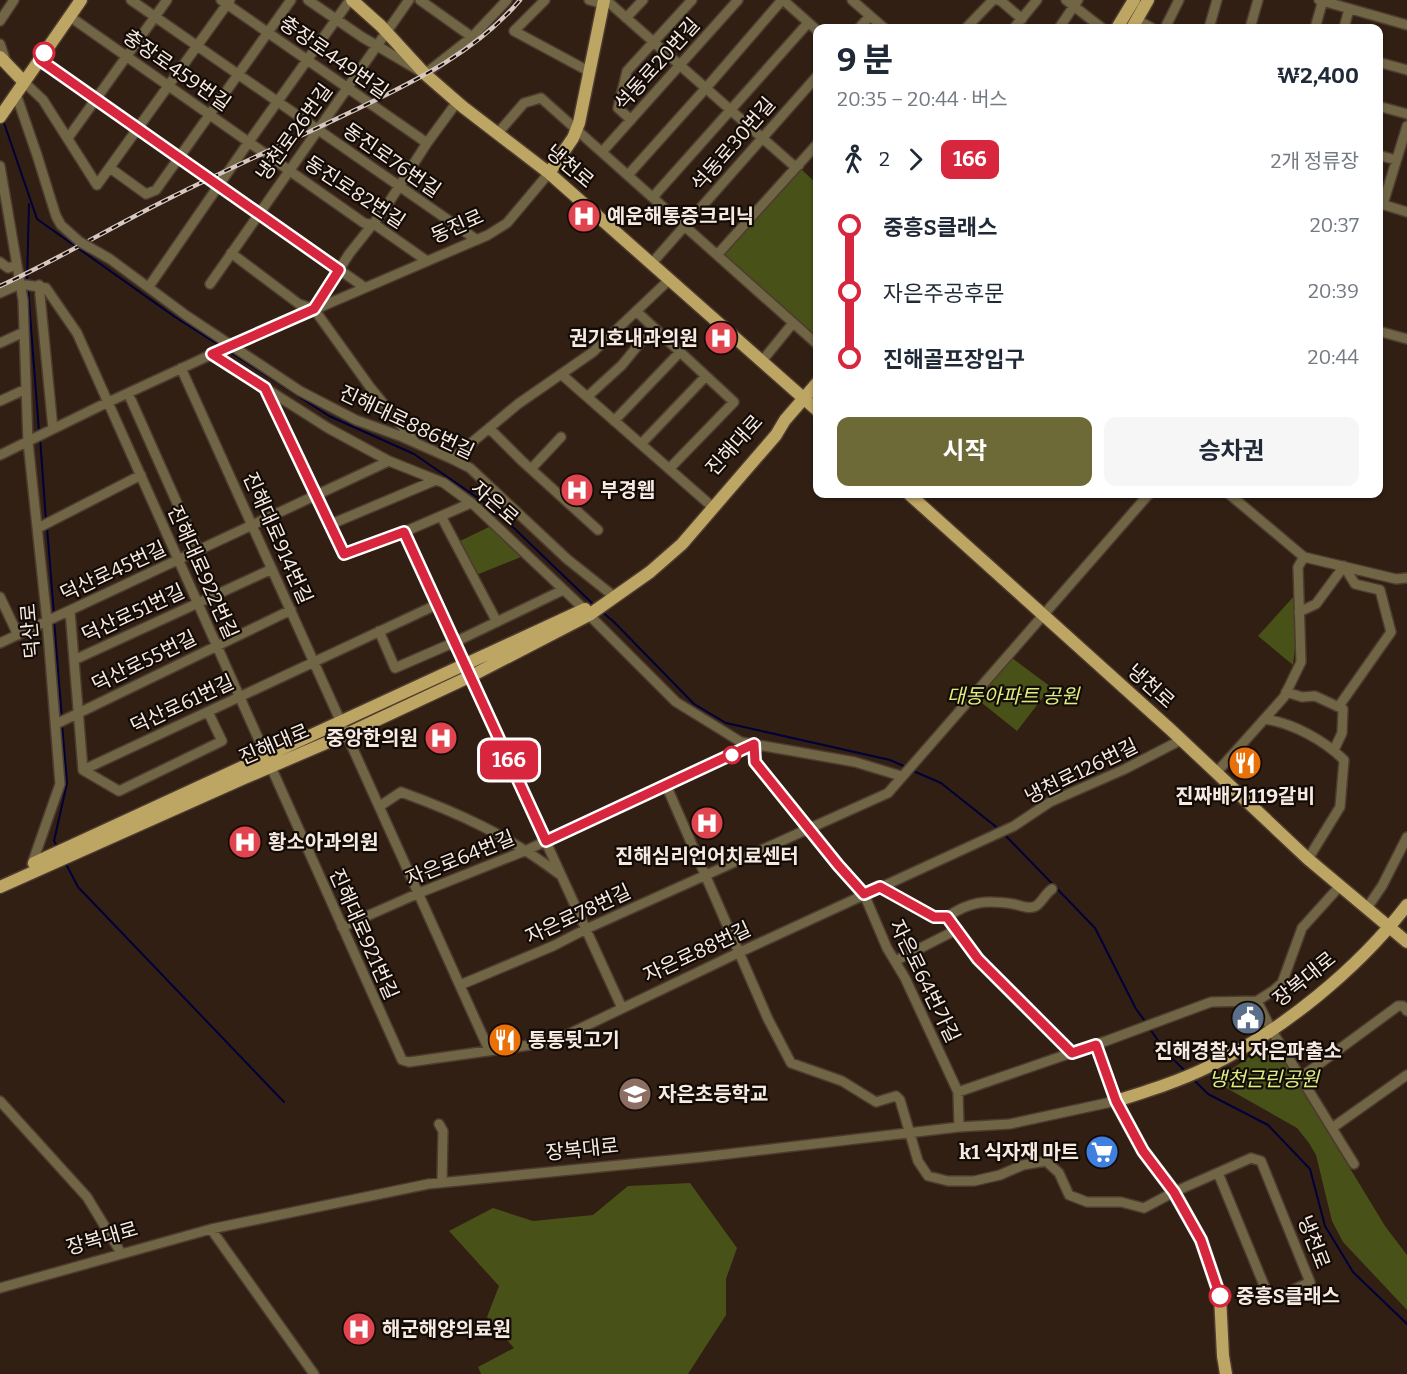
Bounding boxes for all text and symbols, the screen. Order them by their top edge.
street label: 충장로449번길 [275,11,393,103]
street label: 석동로20번길 [609,13,705,115]
street label: 충장로459번길 [119,24,235,116]
text: 9 분 [837,40,893,80]
unlabelled marker [33,42,55,64]
text: ₩2,400 [1277,62,1359,89]
street label: 냉천로26번길 [251,79,337,185]
text: 20:35 – 20:44 · 버스 [837,87,1008,111]
street label: 석동로30번길 [686,92,780,196]
street label: 동진로76번길 [339,118,445,202]
street label: 냉천로 [541,139,599,193]
icon: walk [837,143,870,176]
icon: forward [899,143,932,176]
text: 166 [953,146,987,172]
text: 2 [879,147,890,171]
text: 2개 정류장 [1271,149,1359,173]
street label: 동진로82번길 [300,151,410,233]
hospital icon: 예운해통증크리닉 [566,198,602,234]
street label: 동진로 [427,204,487,248]
place label: 예운해통증크리닉 [607,204,754,228]
text: 20:37 [1310,213,1359,237]
text: 중흥S클래스 [883,214,997,241]
text: 20:39 [1308,279,1359,303]
text: 자은주공후문 [883,280,1004,307]
hospital icon: 권기호내과의원 [703,320,739,356]
place label: 권기호내과의원 [569,326,698,350]
text: 20:44 [1308,345,1359,369]
text: 진해골프장입구 [883,346,1025,373]
street label: 진해대로886번길 [336,380,478,464]
street label: 진해대로 [700,410,768,480]
button: 시작 [837,417,1092,486]
button: 승차권 [1104,417,1359,486]
street label: 진해대로914번길 [238,468,318,608]
hospital icon: 부경웹 [559,472,595,508]
street label: 자은로 [466,476,524,530]
place label: 부경웹 [600,478,655,502]
street label: 진해대로922번길 [163,501,243,643]
street label: 덕산로45번길 [56,536,170,606]
street label: 덕산로51번길 [78,579,188,647]
street label: 덕산로 [16,602,44,660]
street label: 덕산로55번길 [88,625,200,697]
street label: 냉천로 [1122,659,1180,713]
street label: 덕산로61번길 [126,670,238,738]
park label: 대동아파트 공원 [947,684,1081,708]
street label: 진해대로 [235,719,313,769]
hospital icon: 중앙한의원 [423,720,459,756]
place label: 중앙한의원 [326,726,418,750]
street label: 냉천로126번길 [1021,733,1141,809]
line badge: 166 [474,740,544,780]
restaurant icon: 진짜배기119갈비 [1227,745,1263,781]
unlabelled marker [723,746,741,764]
text: 166 [492,747,526,773]
place label: 진짜배기119갈비 [1175,784,1315,808]
hospital icon: 진해심리언어치료센터 [689,805,725,841]
hospital icon: 황소아과의원 [227,824,263,860]
street label: 자은로64번길 [402,825,518,891]
place label: 황소아과의원 [268,830,378,854]
place label: 진해심리언어치료센터 [615,844,799,868]
street label: 진해대로921번길 [324,865,404,1003]
street label: 자은로78번길 [521,879,635,949]
street label: 자은로64번가길 [885,916,965,1046]
street label: 자은로88번길 [639,917,755,987]
street label: 장복대로 [1268,947,1340,1011]
public building icon: 진해경찰서 자은파출소 [1230,1000,1266,1036]
restaurant icon: 통통뒷고기 [487,1022,523,1058]
place label: 통통뒷고기 [528,1028,620,1052]
place label: 진해경찰서 자은파출소 [1154,1039,1342,1063]
park label: 냉천근린공원 [1209,1067,1321,1091]
school or university icon: 자은초등학교 [617,1076,653,1112]
place label: 자은초등학교 [658,1082,768,1106]
street label: 장복대로 [544,1133,620,1165]
supermarket icon: k1 식자재 마트 [1084,1134,1120,1170]
place label: k1 식자재 마트 [959,1140,1079,1164]
street label: 냉천로 [1293,1212,1335,1272]
street label: 장복대로 [63,1216,141,1260]
place label: 중흥S클래스 [1236,1284,1340,1308]
marker: 중흥S클래스 [1209,1285,1231,1307]
hospital icon: 해군해양의료원 [341,1311,377,1347]
place label: 해군해양의료원 [382,1317,511,1341]

